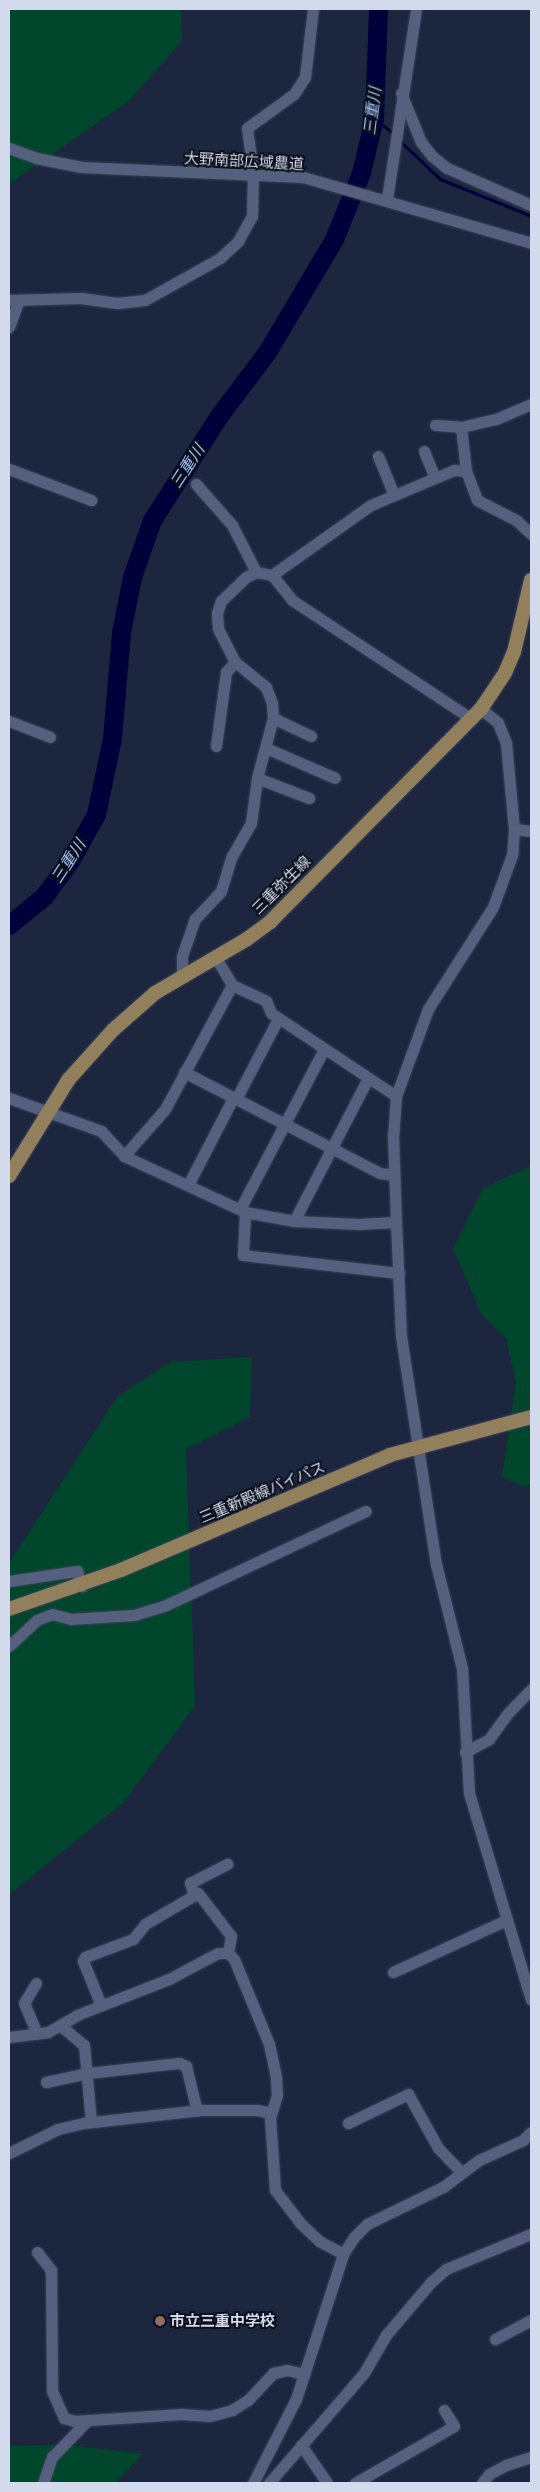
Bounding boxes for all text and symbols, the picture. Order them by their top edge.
water label: 三重川 [360,86,384,136]
street label: 大野南部広域農道 [184,149,304,173]
water label: 三重川 [166,441,208,491]
water label: 三重川 [47,836,89,886]
street label: 三重弥生線 [248,852,314,918]
street label: 三重新殿線バイパス [196,1457,328,1527]
place label: 市立三重中学校 [170,2312,275,2330]
marker: 市立三重中学校 [154,2315,166,2327]

